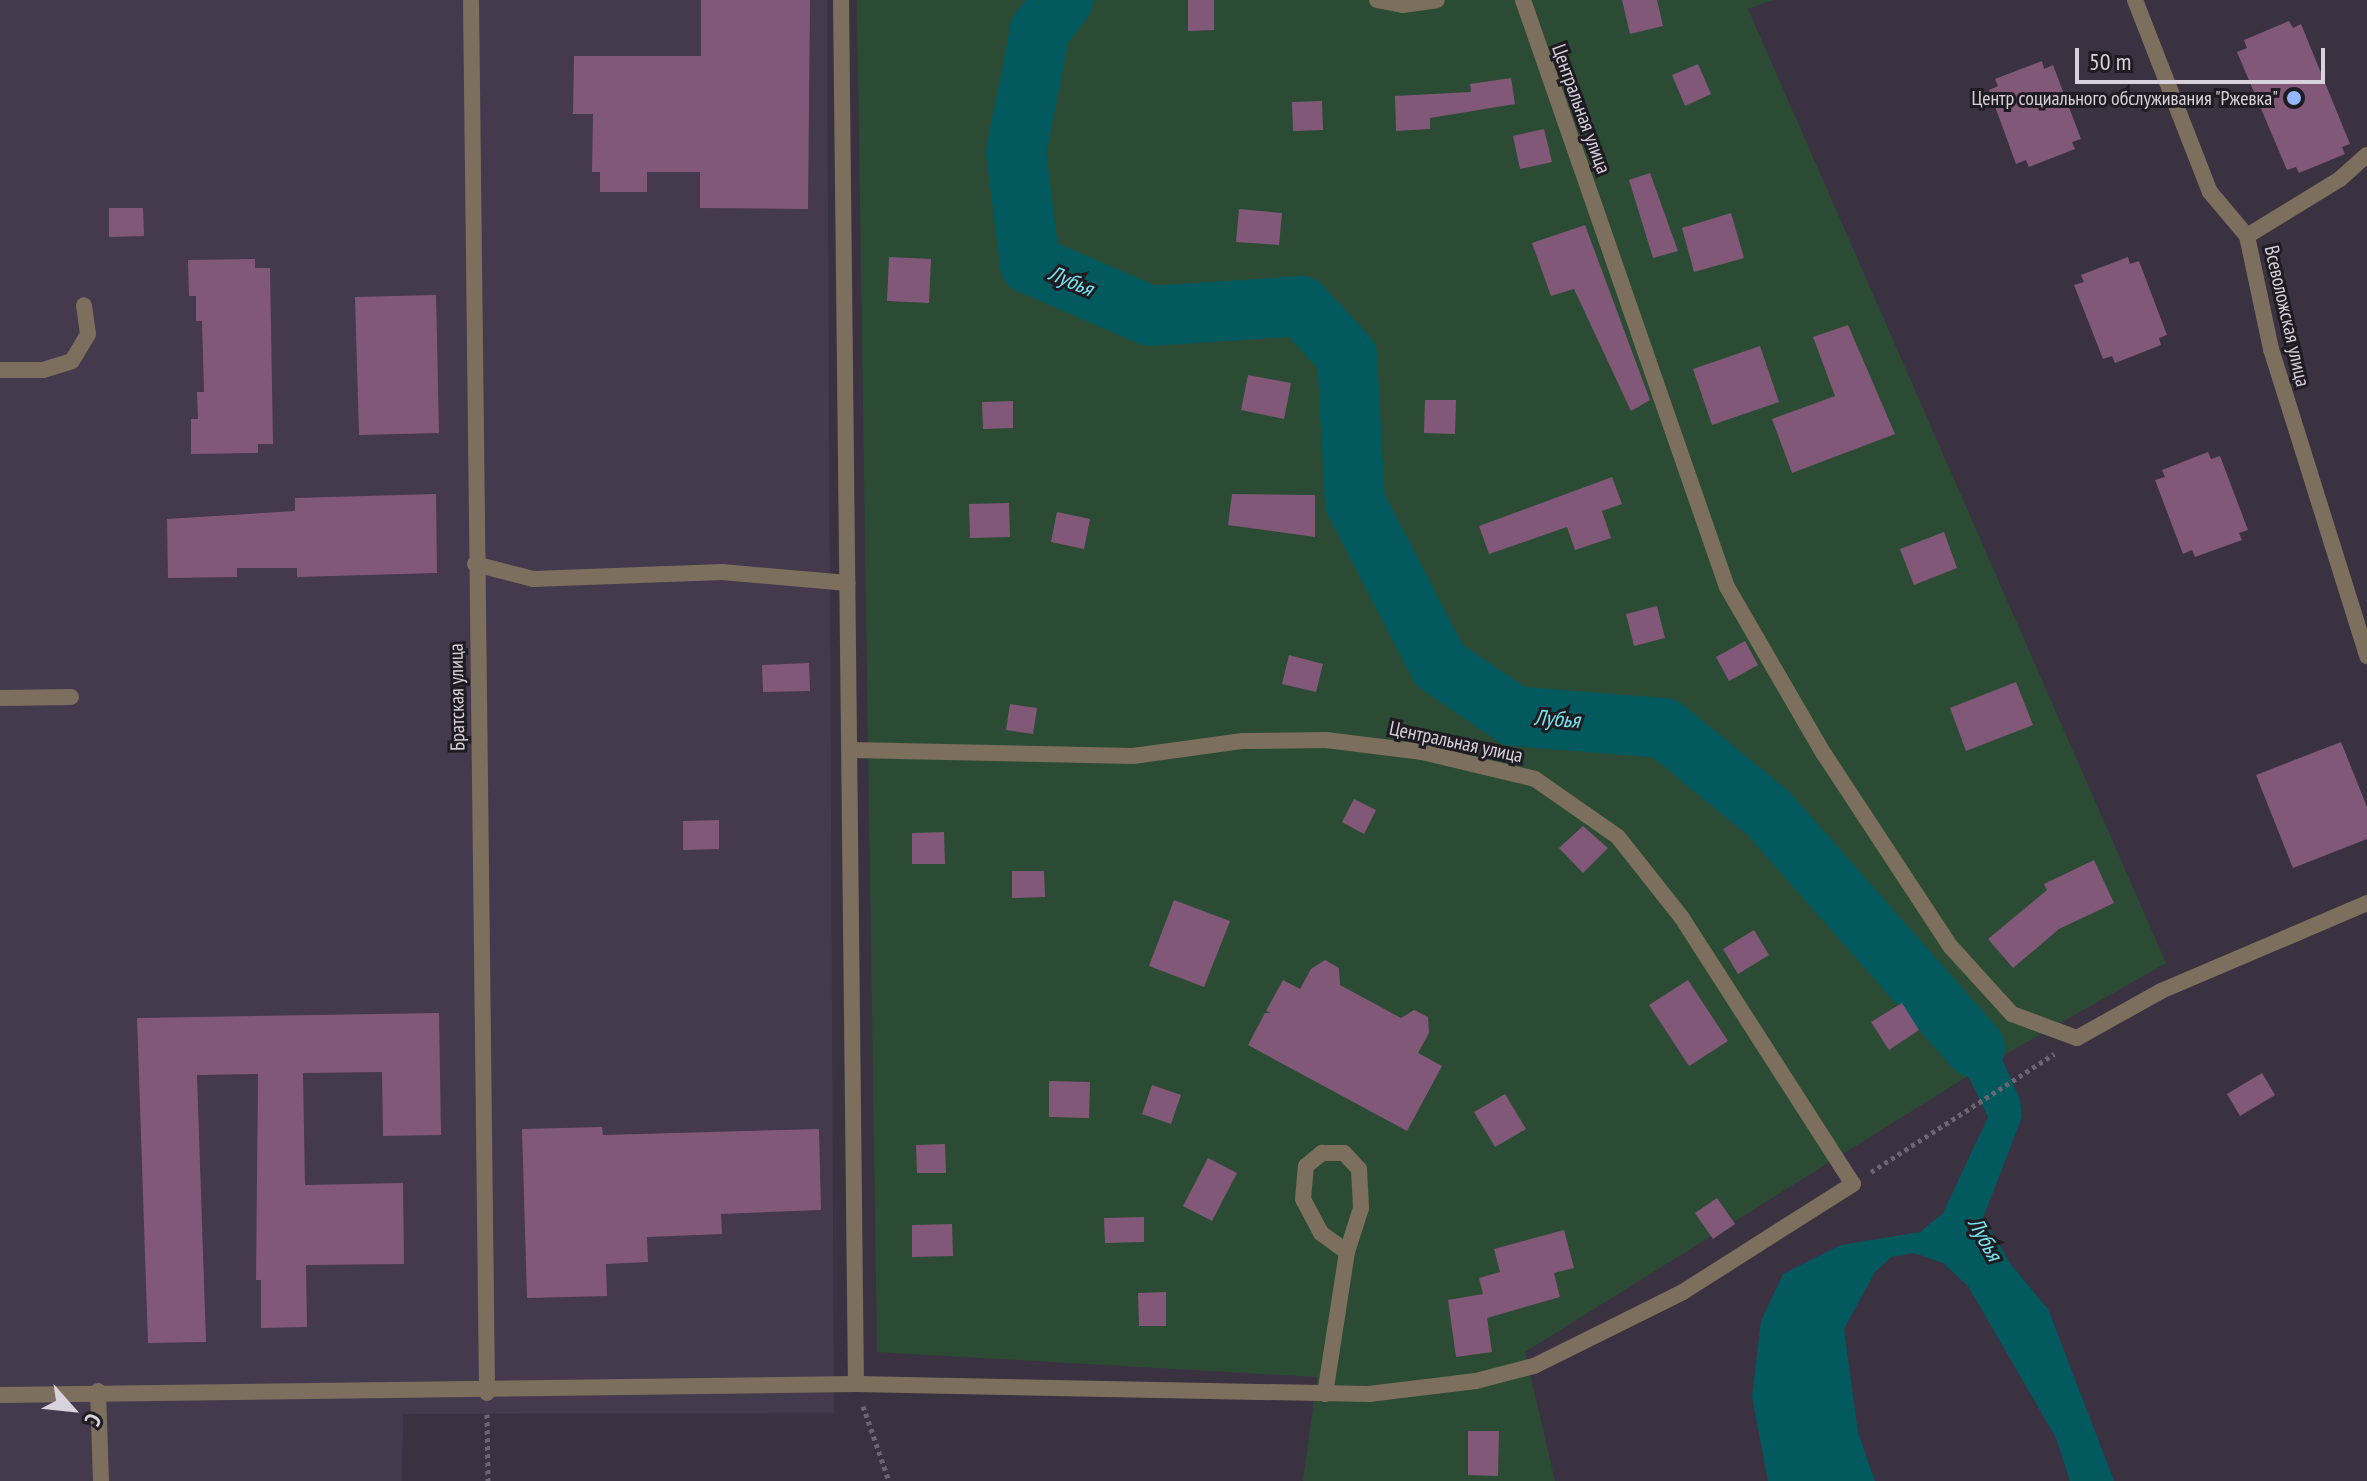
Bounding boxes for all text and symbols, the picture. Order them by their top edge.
scale bar [2079,32,2329,82]
street label: Центральная улица [1546,41,1616,177]
text: 50 m [2089,46,2131,77]
place label: Центр социального обслуживания "Ржевка" [1970,86,2278,110]
marker: Центр социального обслуживания "Ржевка" [2285,89,2303,107]
street label: Всеволожская улица [2259,243,2315,389]
water label: Лубья [1045,260,1097,302]
street label: Братская улица [444,643,470,751]
water label: Лубья [1533,704,1581,734]
street label: Центральная улица [1387,716,1525,768]
water label: Лубья [1962,1213,2008,1265]
north arrow [32,1369,112,1449]
text: С [79,1409,108,1431]

